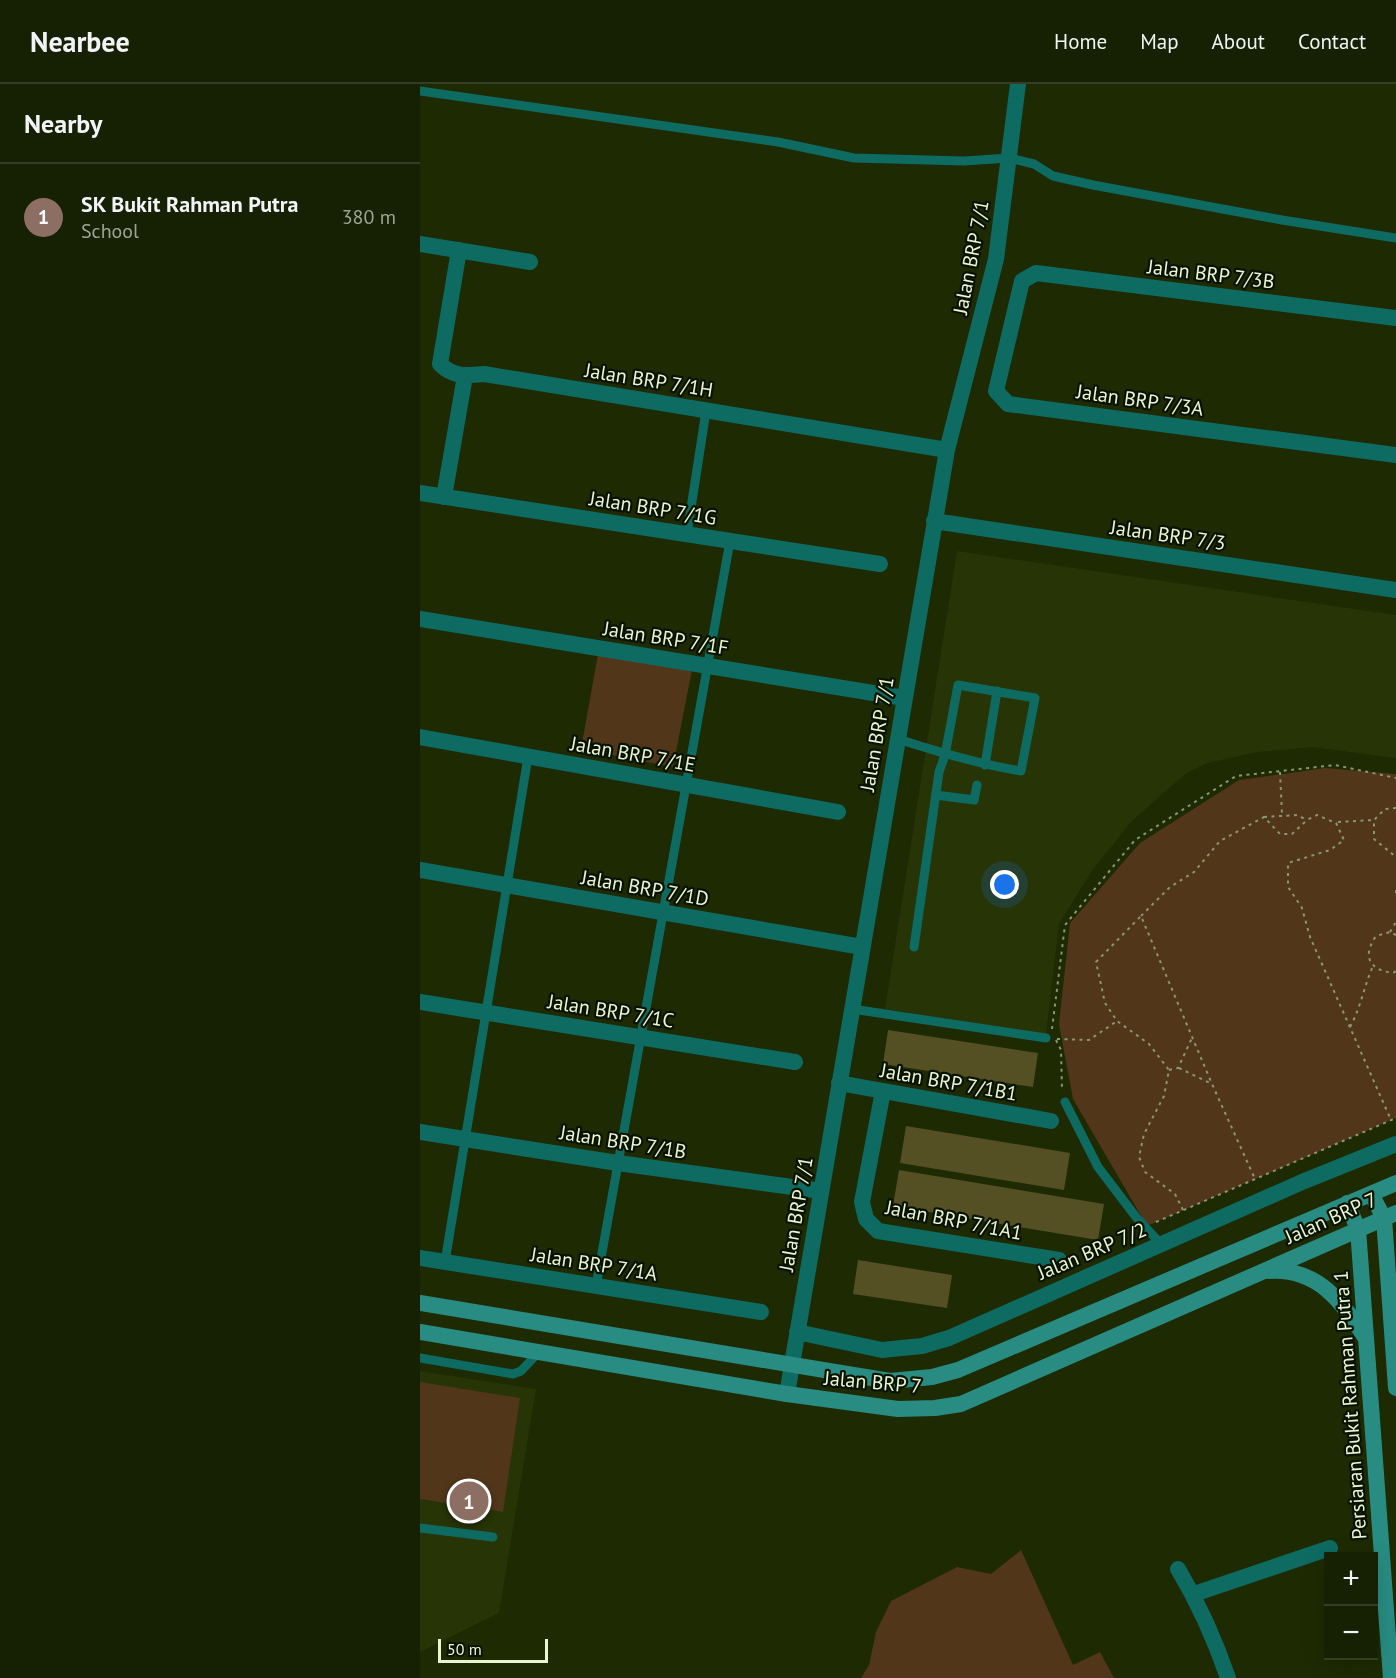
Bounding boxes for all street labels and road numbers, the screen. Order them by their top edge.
street label: Jalan BRP 7/1 [947,198,995,317]
street label: Jalan BRP 7/3B [1145,253,1276,295]
street label: Jalan BRP 7/1H [582,357,715,403]
street label: Jalan BRP 7/3A [1074,378,1205,422]
street label: Jalan BRP 7/1G [587,485,718,531]
street label: Jalan BRP 7/3 [1108,514,1227,556]
street label: Jalan BRP 7/1F [601,615,730,661]
street label: Jalan BRP 7/1 [854,675,900,794]
street label: Jalan BRP 7/1E [567,730,698,778]
street label: Jalan BRP 7/1D [578,864,711,912]
street label: Jalan BRP 7/1C [545,988,676,1034]
street label: Jalan BRP 7/1B1 [878,1057,1019,1107]
street label: Jalan BRP 7/1B [557,1119,688,1165]
street label: Jalan BRP 7/1 [773,1155,819,1274]
street label: Jalan BRP 7 [1280,1186,1381,1250]
street label: Jalan BRP 7/1A1 [883,1194,1024,1246]
street label: Jalan BRP 7/2 [1033,1216,1150,1286]
street label: Jalan BRP 7/1A [528,1241,659,1287]
street label: Persiaran Bukit Rahman Putra 1 [1328,1270,1372,1540]
street label: Jalan BRP 7 [822,1365,923,1399]

